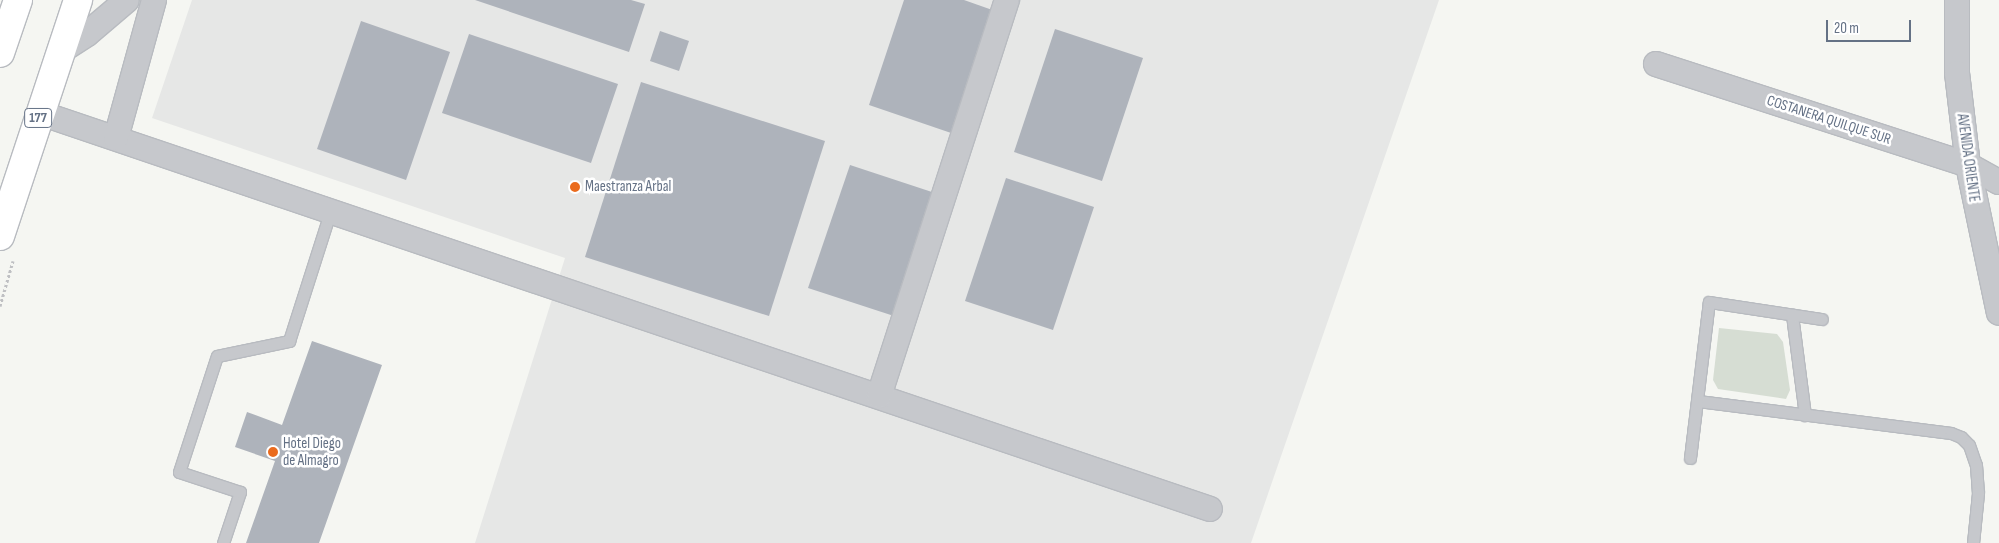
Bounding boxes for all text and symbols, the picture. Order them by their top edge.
scale bar [1829,10,1914,42]
text: 20 m [1834,19,1859,38]
street label: COSTANERA QUILQUE SUR [1765,91,1893,149]
road number: 177 [23,106,53,130]
street label: AVENIDA ORIENTE [1953,113,1983,203]
place label: Maestranza Arbal [585,178,671,196]
marker: Maestranza Arbal [569,181,581,193]
place label: Hotel Diego de Almagro [283,434,341,469]
marker: Hotel Diego de Almagro [267,446,279,458]

